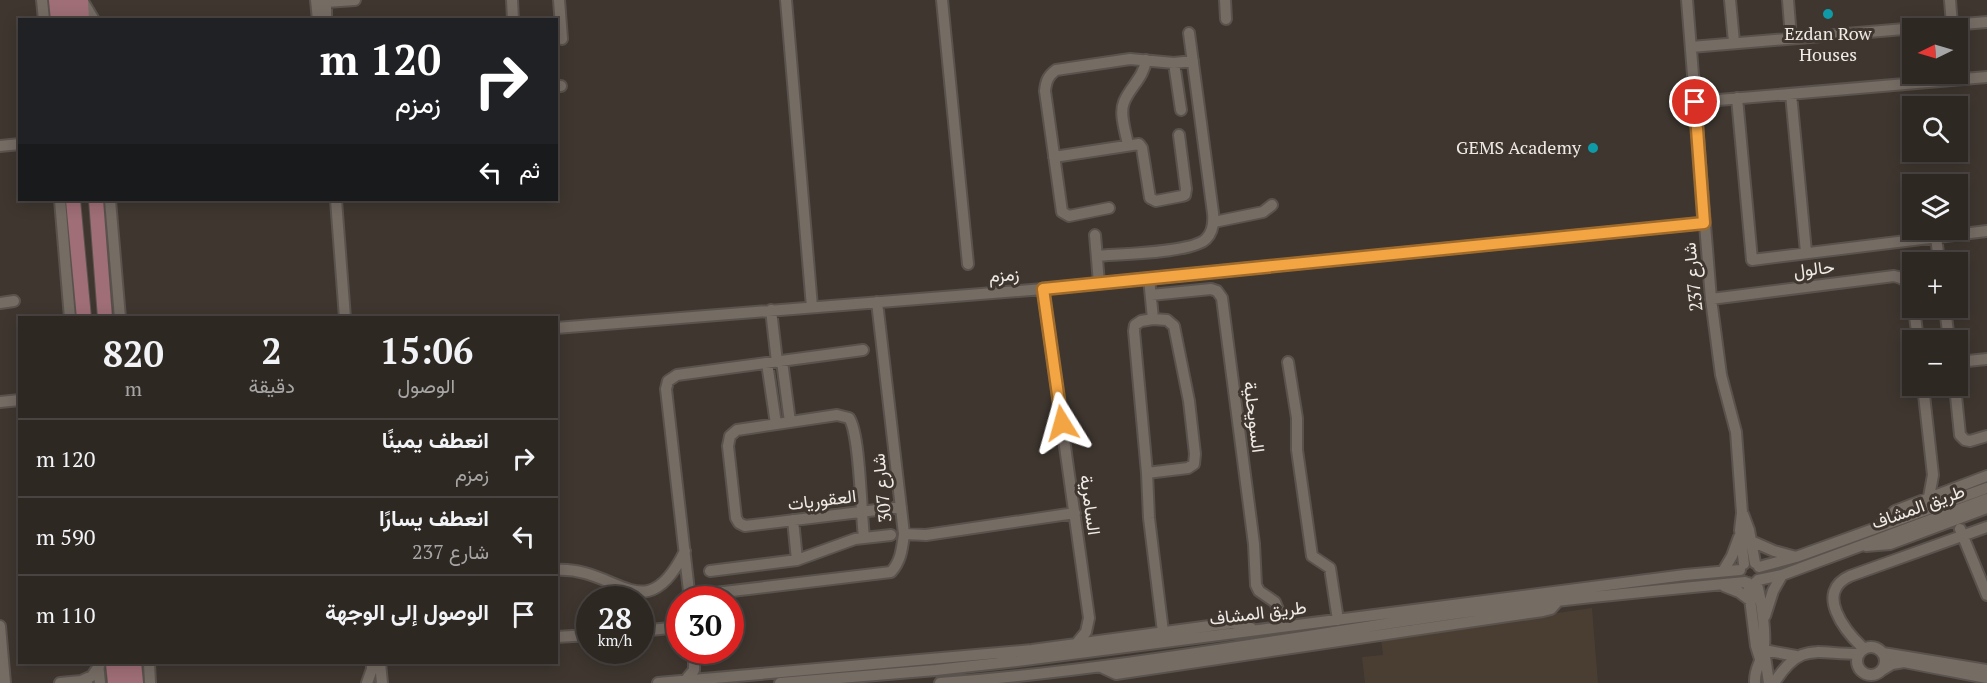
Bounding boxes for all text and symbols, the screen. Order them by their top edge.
marker: Ezdan Row Houses [1821,7,1835,21]
north arrow [1902,18,1968,84]
map controls [1902,18,1968,396]
place label: Ezdan Row Houses [1784,21,1873,66]
text: 120 m [320,31,441,87]
icon: right [462,42,540,120]
pin [1669,76,1720,127]
text: زمزم [395,85,441,121]
icon: arrive [1678,85,1711,118]
button: search [1902,96,1968,162]
place label: GEMS Academy [1456,135,1582,159]
marker: GEMS Academy [1586,141,1600,155]
text: ثم [519,155,540,184]
icon: left [474,156,507,189]
button: layers [1902,174,1968,240]
street label: شارع 237 [1676,241,1709,313]
button: + [1902,252,1968,318]
street label: حالول [1792,254,1836,282]
street label: زمزم [988,261,1020,288]
text: 2 [261,327,282,374]
text: 15:06 [380,327,473,374]
text: 820 [103,330,164,377]
button: − [1902,330,1968,396]
text: دقيقة [249,372,295,399]
text: الوصول [398,372,455,399]
text: m [125,375,142,402]
street label: السويحلية [1239,380,1271,454]
position arrow [1030,391,1094,455]
text: انعطف يمينًا [382,425,489,454]
icon: right [507,442,540,475]
text: 120 m [36,444,96,473]
street label: شارع 307 [865,452,898,524]
text: زمزم [455,460,489,487]
street label: السامرية [1075,473,1107,537]
street label: طريق المشاف [1868,478,1968,534]
street label: العقوريات [786,483,858,515]
text: انعطف يسارًا [379,503,489,532]
icon: left [507,520,540,553]
text: 590 m [36,522,96,551]
text: شارع 237 [412,538,489,565]
speed limit sign: 30 [666,586,744,664]
street label: طريق المشاف [1208,594,1308,630]
text: الوصول إلى الوجهة [325,597,489,626]
icon: arrive [507,598,540,631]
text: 28 [598,598,632,638]
text: 110 m [36,600,96,629]
text: km/h [598,630,632,650]

